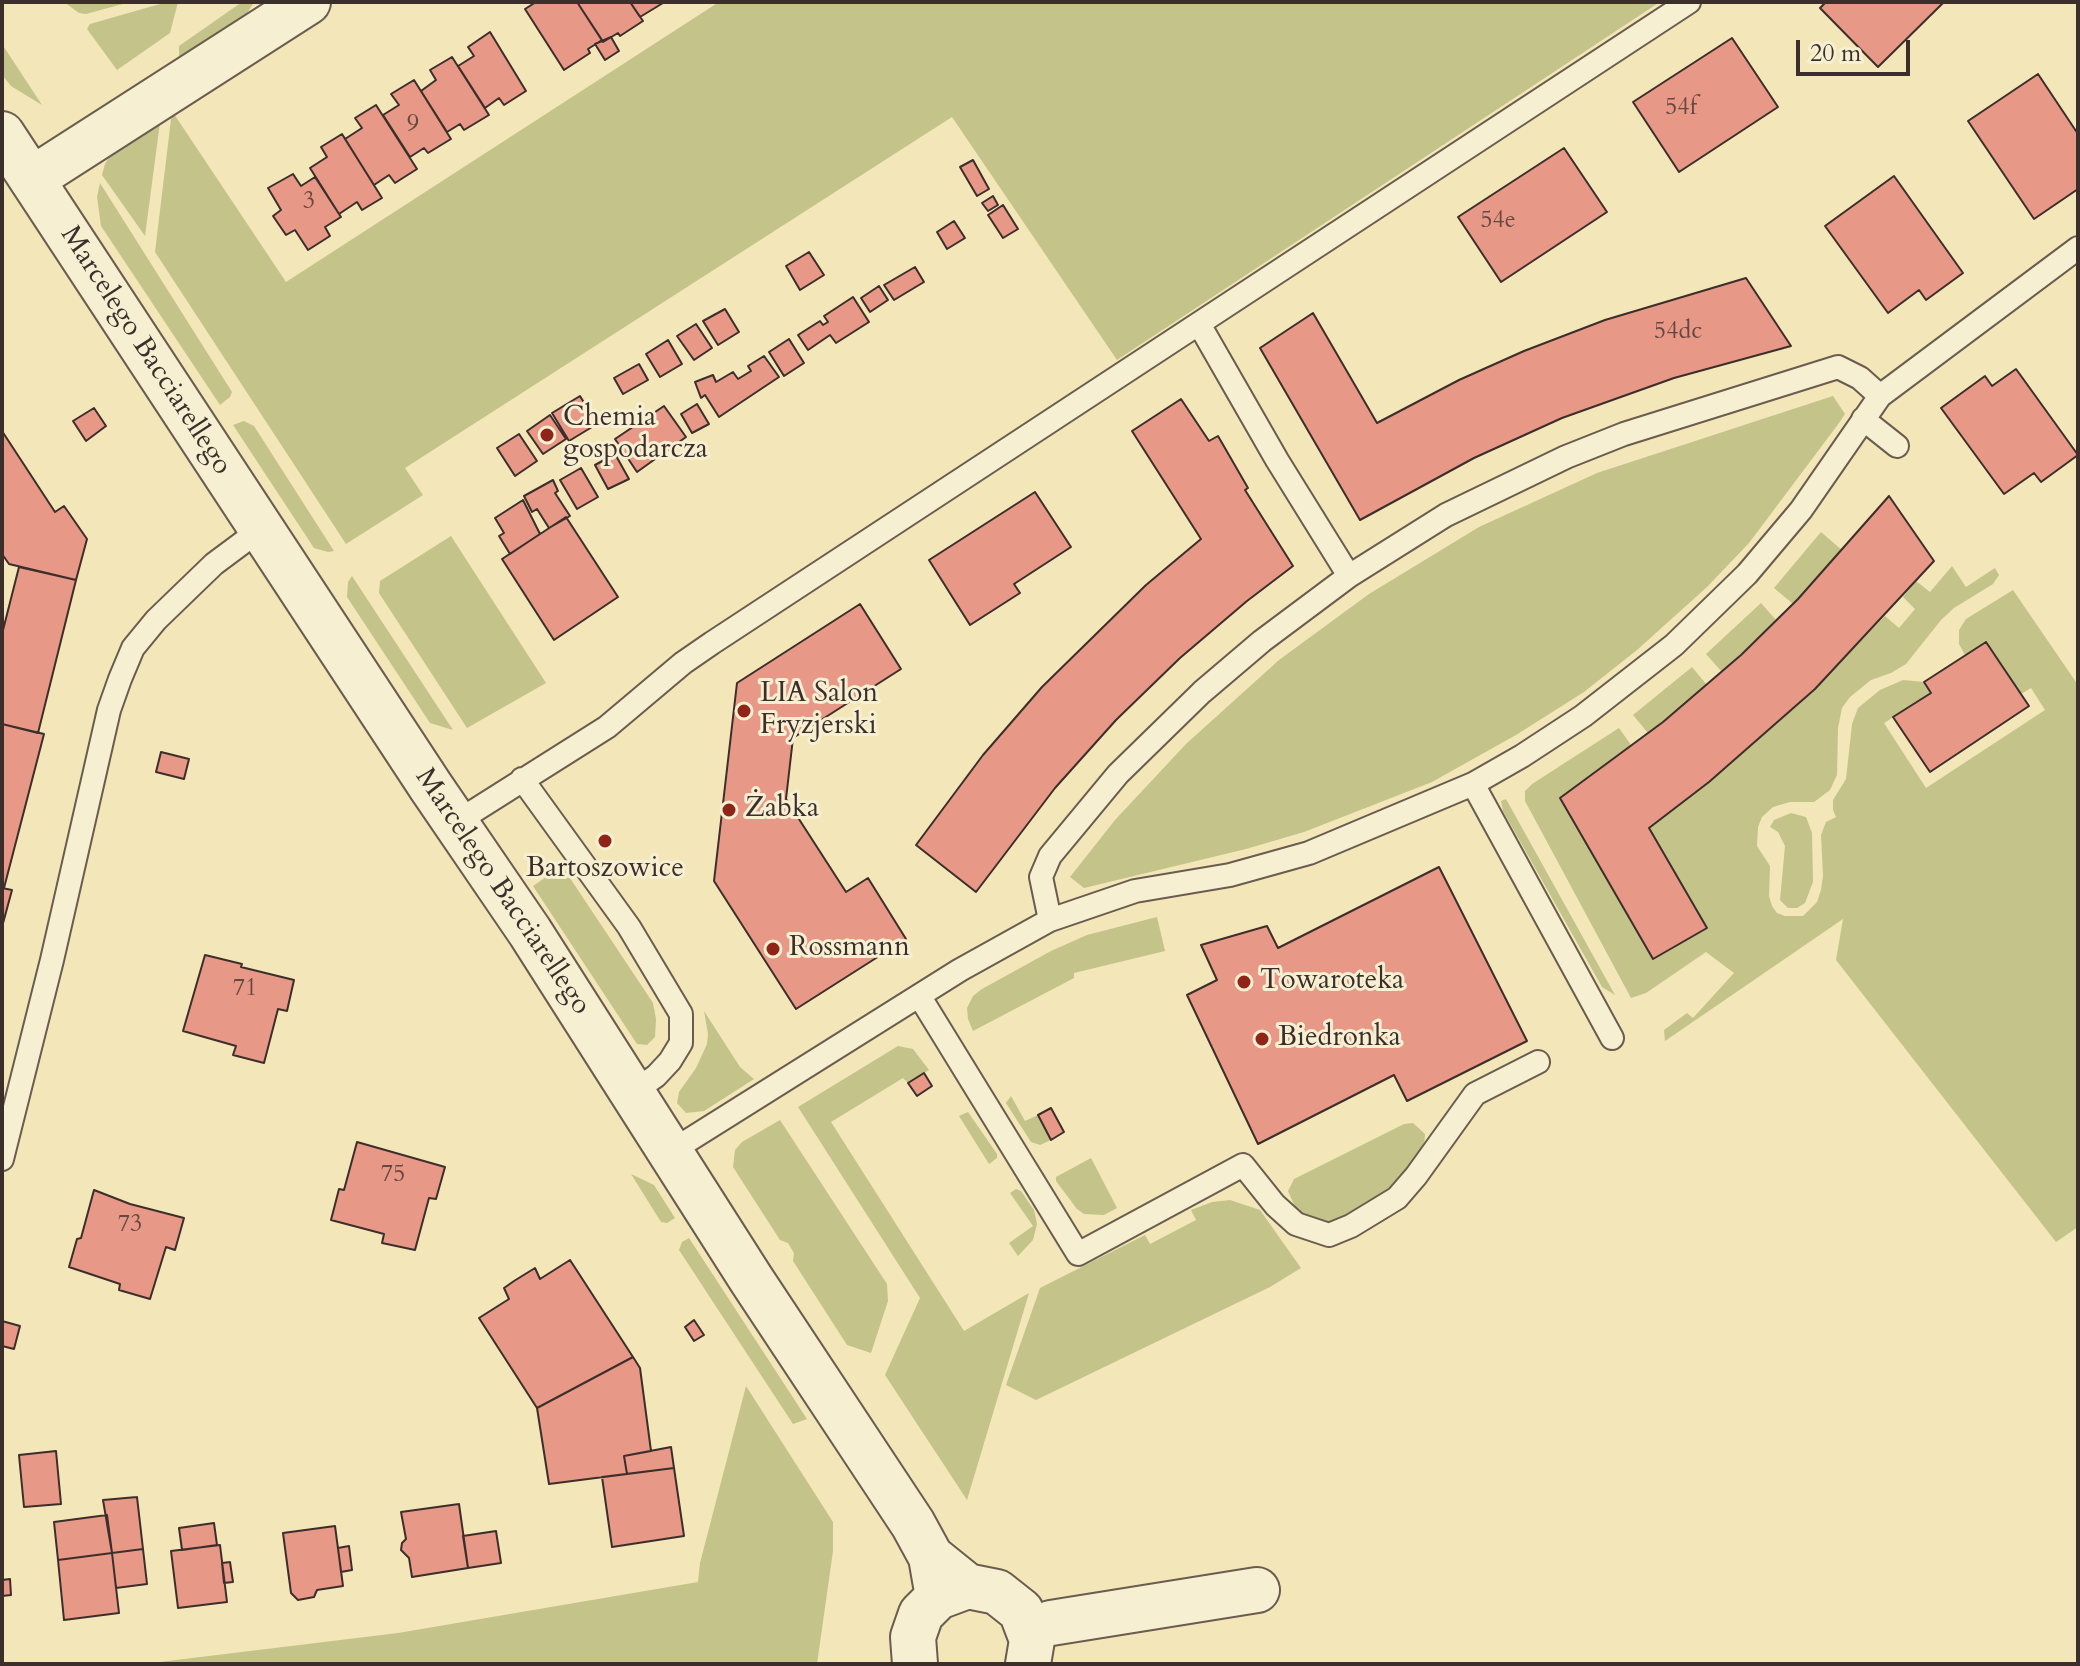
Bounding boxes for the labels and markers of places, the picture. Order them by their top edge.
place label: Chemia gospodarcza [563,402,708,468]
marker: Chemia gospodarcza [538,426,556,444]
place label: LIA Salon Fryzjerski [760,678,878,744]
marker: LIA Salon Fryzjerski [735,702,753,720]
place label: Żabka [745,793,819,827]
marker: Żabka [720,801,738,819]
marker: Bartoszowice [596,832,614,850]
place label: Bartoszowice [526,853,684,887]
place label: Rossmann [789,932,910,966]
marker: Rossmann [764,940,782,958]
place label: Towaroteka [1260,965,1404,999]
marker: Towaroteka [1235,973,1253,991]
place label: Biedronka [1278,1022,1401,1056]
marker: Biedronka [1253,1030,1271,1048]

